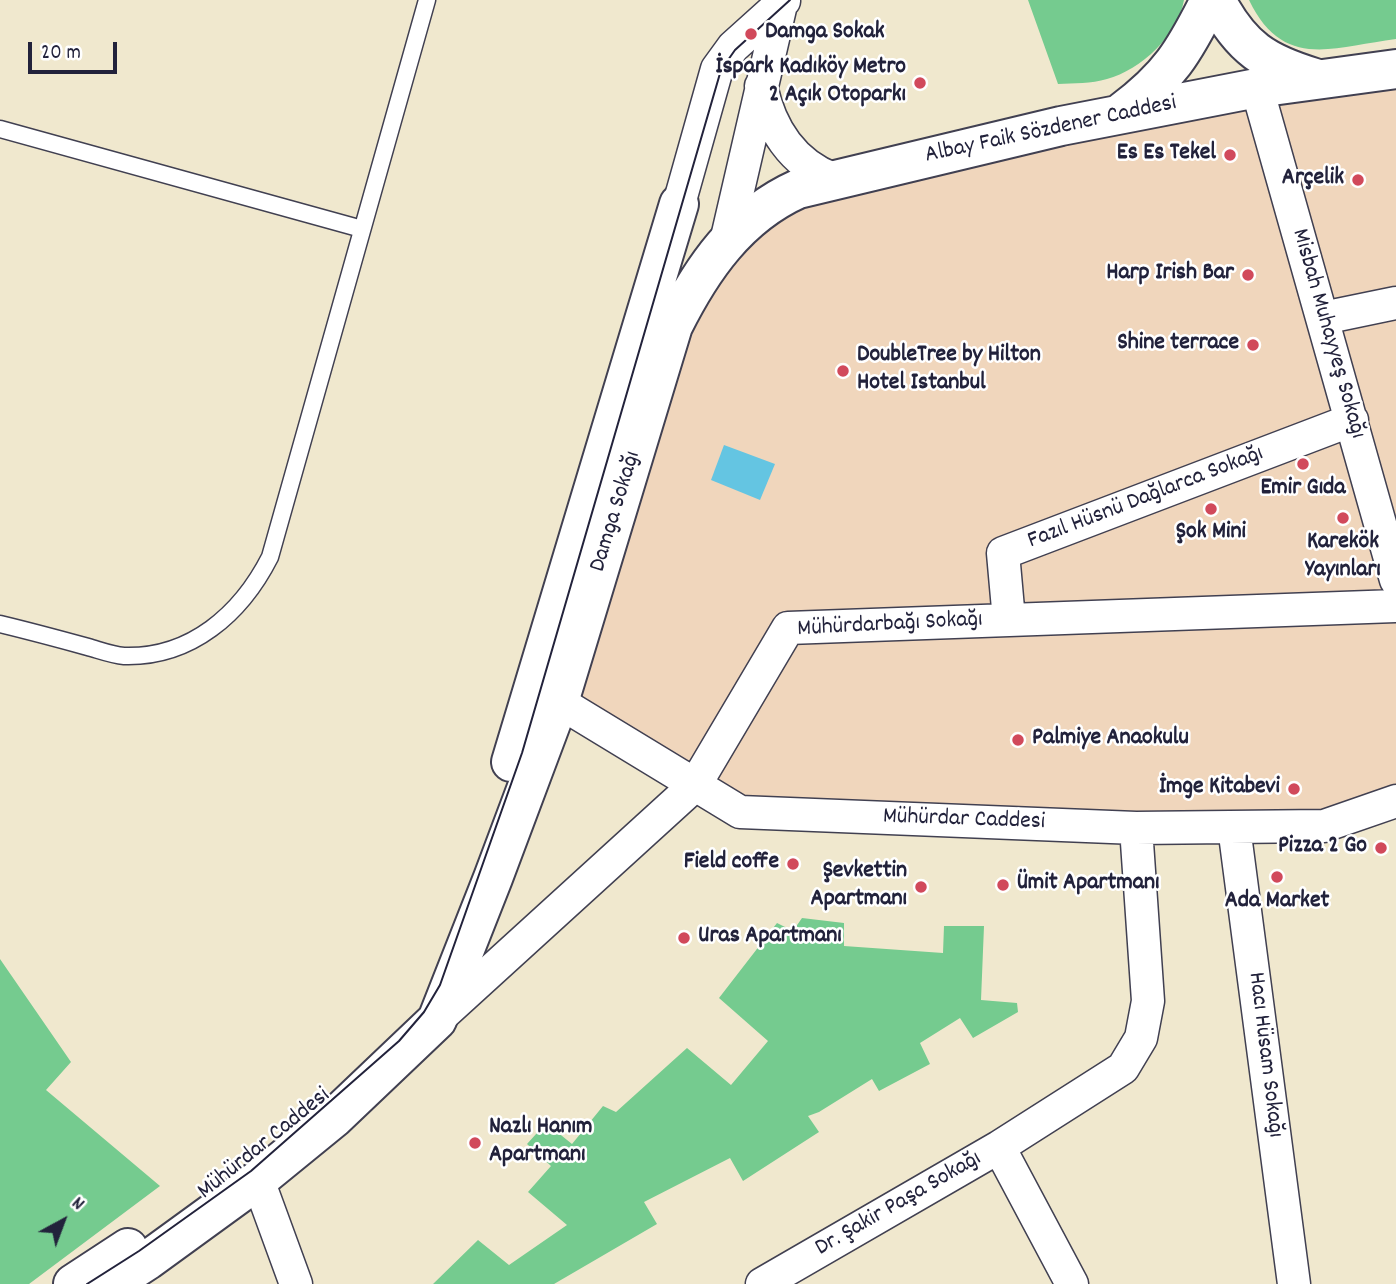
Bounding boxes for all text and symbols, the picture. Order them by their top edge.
place label: Damga Sokak [765,20,885,48]
marker: Damga Sokak [743,26,759,42]
scale bar [32,28,121,72]
text: 20 m [41,39,81,69]
place label: İspark Kadıköy Metro 2 Açık Otoparkı [716,55,906,111]
marker: İspark Kadıköy Metro 2 Açık Otoparkı [912,75,928,91]
street label: Albay Faik Sözdener Caddesi [923,90,1179,172]
place label: Es Es Tekel [1117,141,1216,169]
marker: Es Es Tekel [1222,147,1238,163]
place label: Arçelik [1282,166,1344,194]
marker: Arçelik [1350,172,1366,188]
street label: Misbah Muhayyeş Sokağı [1283,226,1371,442]
place label: Harp Irish Bar [1106,261,1234,289]
marker: Harp Irish Bar [1240,267,1256,283]
place label: Shine terrace [1117,331,1239,359]
marker: Shine terrace [1245,337,1261,353]
place label: DoubleTree by Hilton Hotel Istanbul [857,343,1041,399]
marker: DoubleTree by Hilton Hotel Istanbul [835,363,851,379]
street label: Fazıl Hüsnü Dağlarca Sokağı [1024,441,1268,557]
street label: Damga Sokağı [585,448,649,576]
marker: Emir Gıda [1295,456,1311,472]
place label: Emir Gıda [1260,476,1346,504]
marker: Şok Mini [1203,501,1219,517]
marker: Karekök Yayınları [1335,510,1351,526]
place label: Şok Mini [1176,520,1246,548]
place label: Karekök Yayınları [1305,530,1381,586]
street label: Mühürdarbağı Sokağı [797,607,983,645]
place label: Palmiye Anaokulu [1032,726,1189,754]
marker: Palmiye Anaokulu [1010,732,1026,748]
place label: İmge Kitabevi [1159,775,1280,803]
marker: İmge Kitabevi [1286,781,1302,797]
street label: Mühürdar Caddesi [882,804,1046,838]
place label: Pizza 2 Go [1278,834,1367,862]
marker: Pizza 2 Go [1373,840,1389,856]
place label: Field coffe [684,850,779,878]
marker: Field coffe [785,856,801,872]
place label: Şevkettin Apartmanı [811,859,907,915]
marker: Ada Market [1269,869,1285,885]
place label: Ümit Apartmanı [1017,871,1160,899]
marker: Ümit Apartmanı [995,877,1011,893]
marker: Şevkettin Apartmanı [913,879,929,895]
place label: Ada Market [1225,889,1329,917]
place label: Uras Apartmanı [698,924,842,952]
marker: Uras Apartmanı [676,930,692,946]
street label: Hacı Hüsam Sokağı [1240,971,1288,1139]
street label: Mühürdar Caddesi [193,1083,337,1207]
place label: Nazlı Hanım Apartmanı [489,1115,592,1171]
marker: Nazlı Hanım Apartmanı [467,1135,483,1151]
street label: Dr. Şakir Paşa Sokağı [811,1146,987,1264]
north arrow [28,1186,98,1256]
text: N [65,1191,89,1218]

